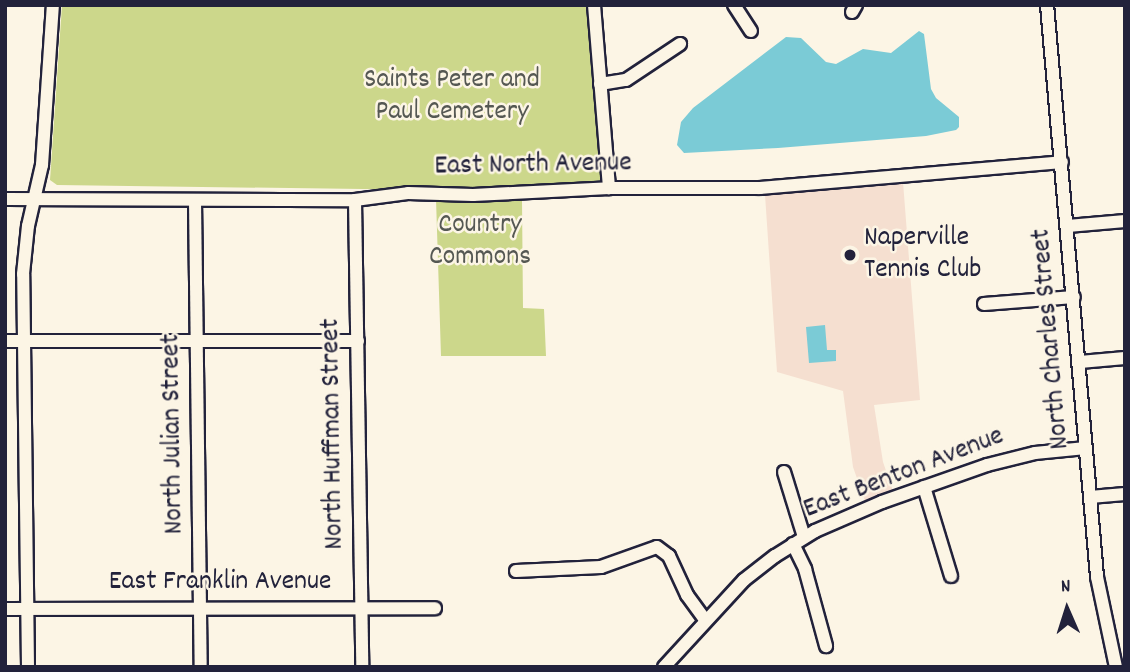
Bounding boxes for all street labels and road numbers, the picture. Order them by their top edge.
street label: East North Avenue [434,147,632,185]
street label: North Charles Street [1026,227,1078,451]
street label: North Huffman Street [315,318,353,550]
street label: North Julian Street [155,333,193,535]
street label: East Benton Avenue [799,420,1009,528]
street label: East Franklin Avenue [109,566,331,600]

